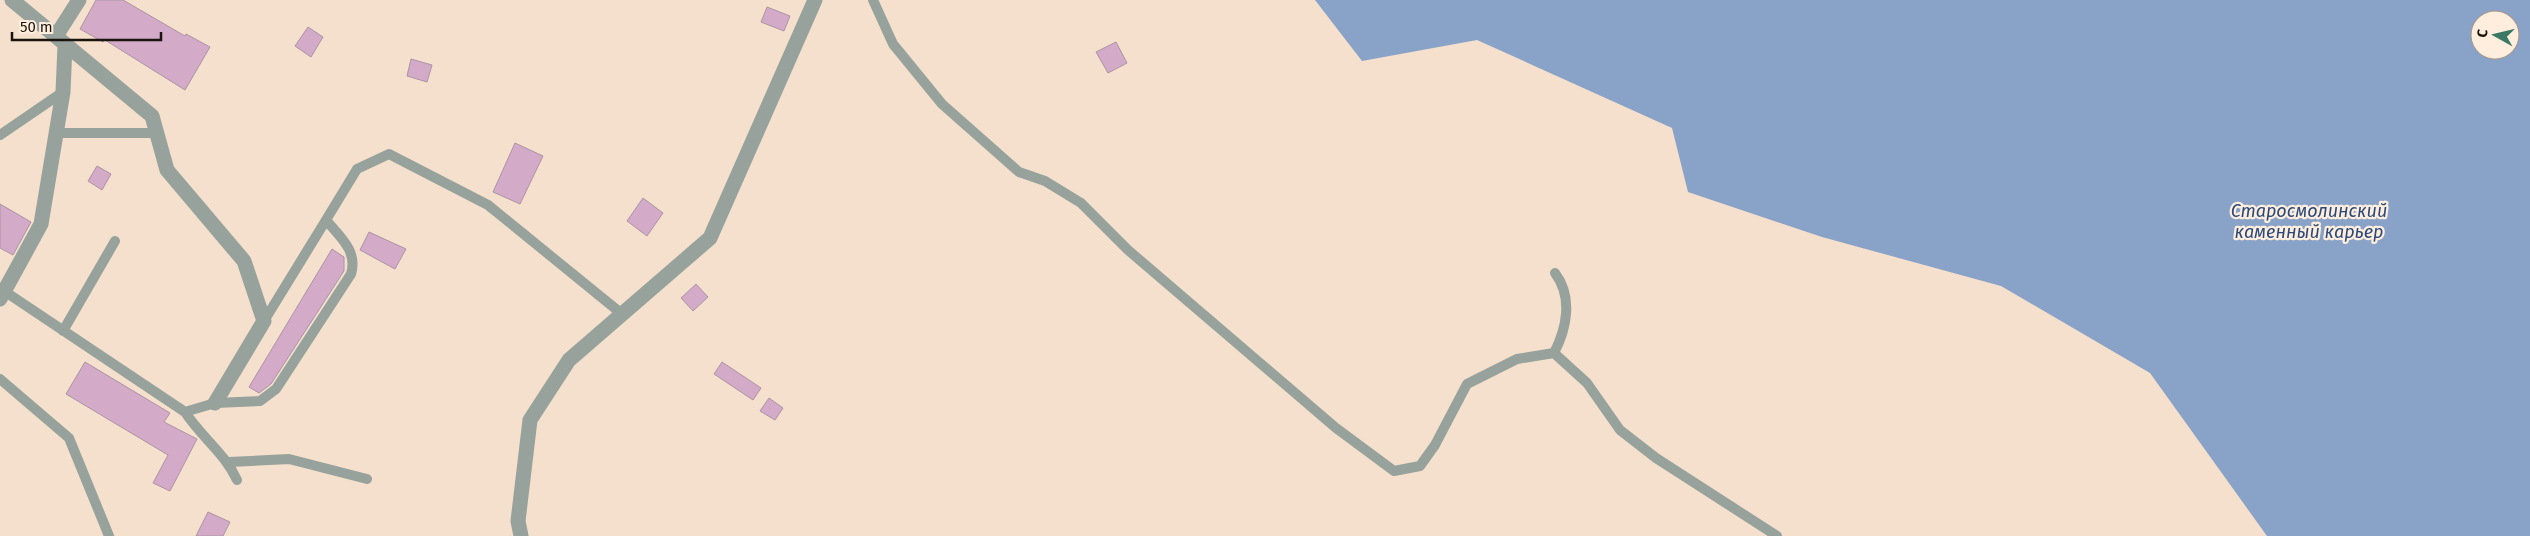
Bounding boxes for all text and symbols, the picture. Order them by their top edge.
scale bar [12,10,161,42]
north arrow [2470,10,2520,60]
text: 50 m [20,18,53,36]
text: С [2474,28,2492,38]
water label: Старосмолинский каменный карьер [2231,200,2387,243]

